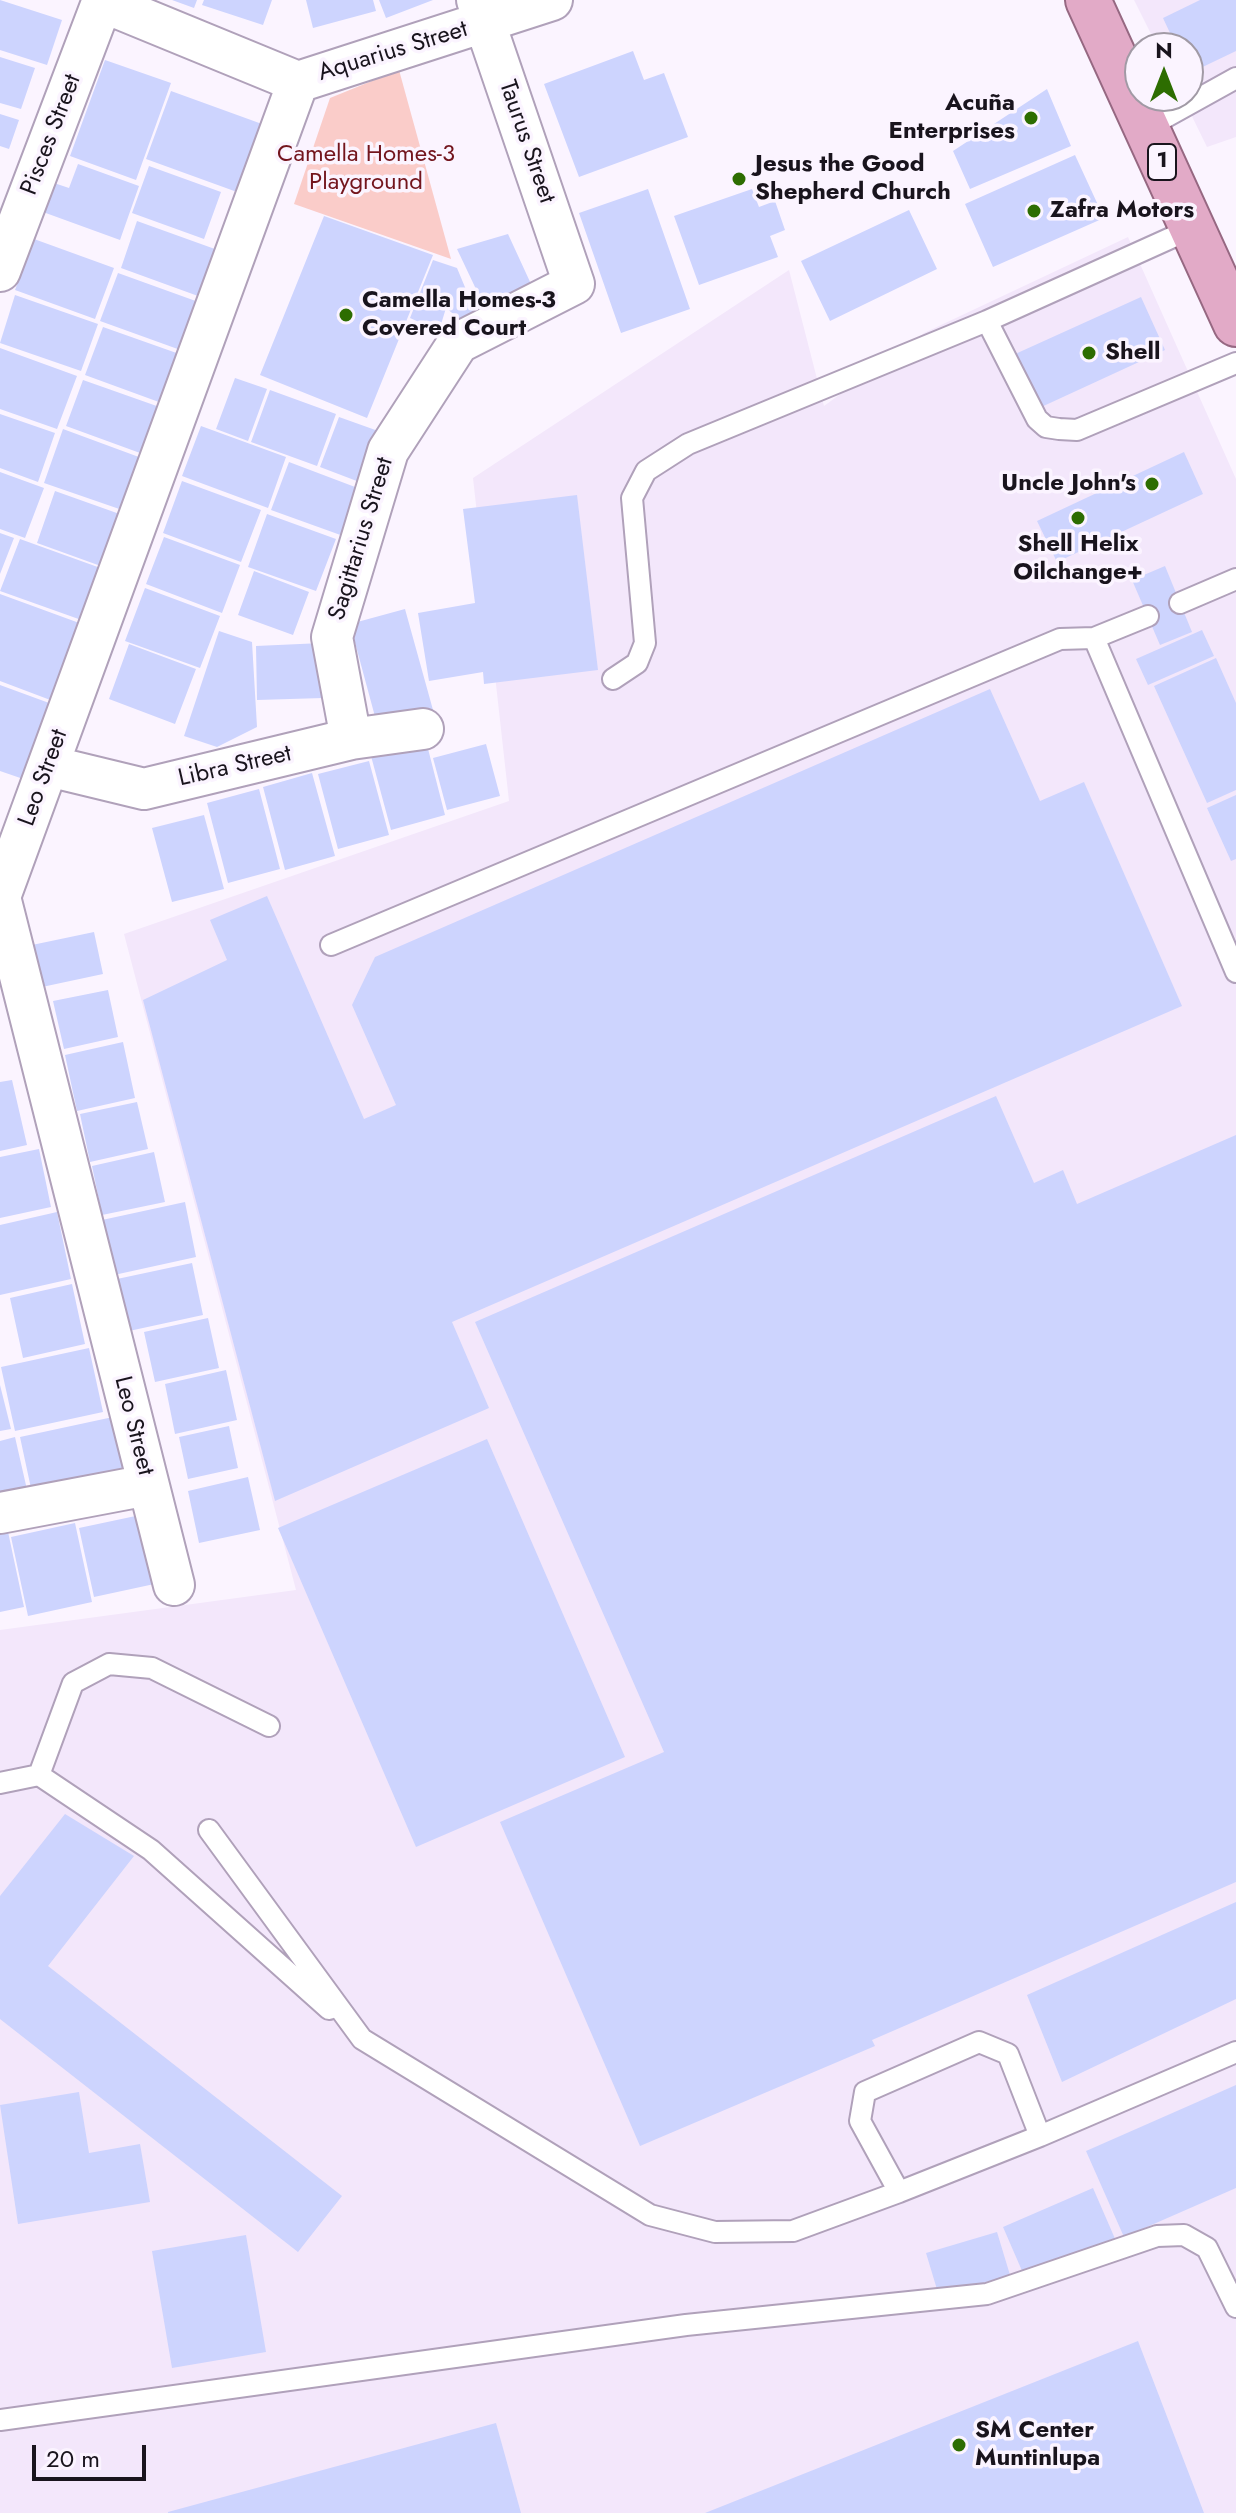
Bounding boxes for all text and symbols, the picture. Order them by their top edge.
street label: Aquarius Street [315,16,471,88]
north arrow [1124,32,1204,112]
text: N [1155,34,1173,66]
street label: Pisces Street [16,71,88,199]
street label: Taurus Street [492,77,560,207]
place label: Acuña Enterprises [889,90,1015,146]
marker: Acuña Enterprises [1022,109,1040,127]
park label: Camella Homes-3 Playground [277,141,455,197]
road number: 1 [1148,144,1176,180]
place label: Jesus the Good Shepherd Church [755,151,951,207]
marker: Jesus the Good Shepherd Church [730,170,748,188]
place label: Zafra Motors [1050,197,1194,225]
marker: Zafra Motors [1025,202,1043,220]
place label: Camella Homes-3 Covered Court [362,287,556,343]
marker: Camella Homes-3 Covered Court [337,306,355,324]
place label: Shell [1105,339,1160,367]
marker: Shell [1080,344,1098,362]
street label: Sagittarius Street [324,454,400,624]
place label: Uncle John's [1001,470,1136,498]
marker: Uncle John's [1143,475,1161,493]
marker: Shell Helix Oilchange+ [1069,509,1087,527]
place label: Shell Helix Oilchange+ [1013,531,1143,587]
street label: Leo Street [13,726,75,830]
street label: Libra Street [176,740,294,794]
street label: Leo Street [107,1374,159,1478]
place label: SM Center Muntinlupa [975,2417,1100,2473]
scale bar [36,2429,150,2479]
marker: SM Center Muntinlupa [950,2436,968,2454]
text: 20 m [46,2441,100,2476]

